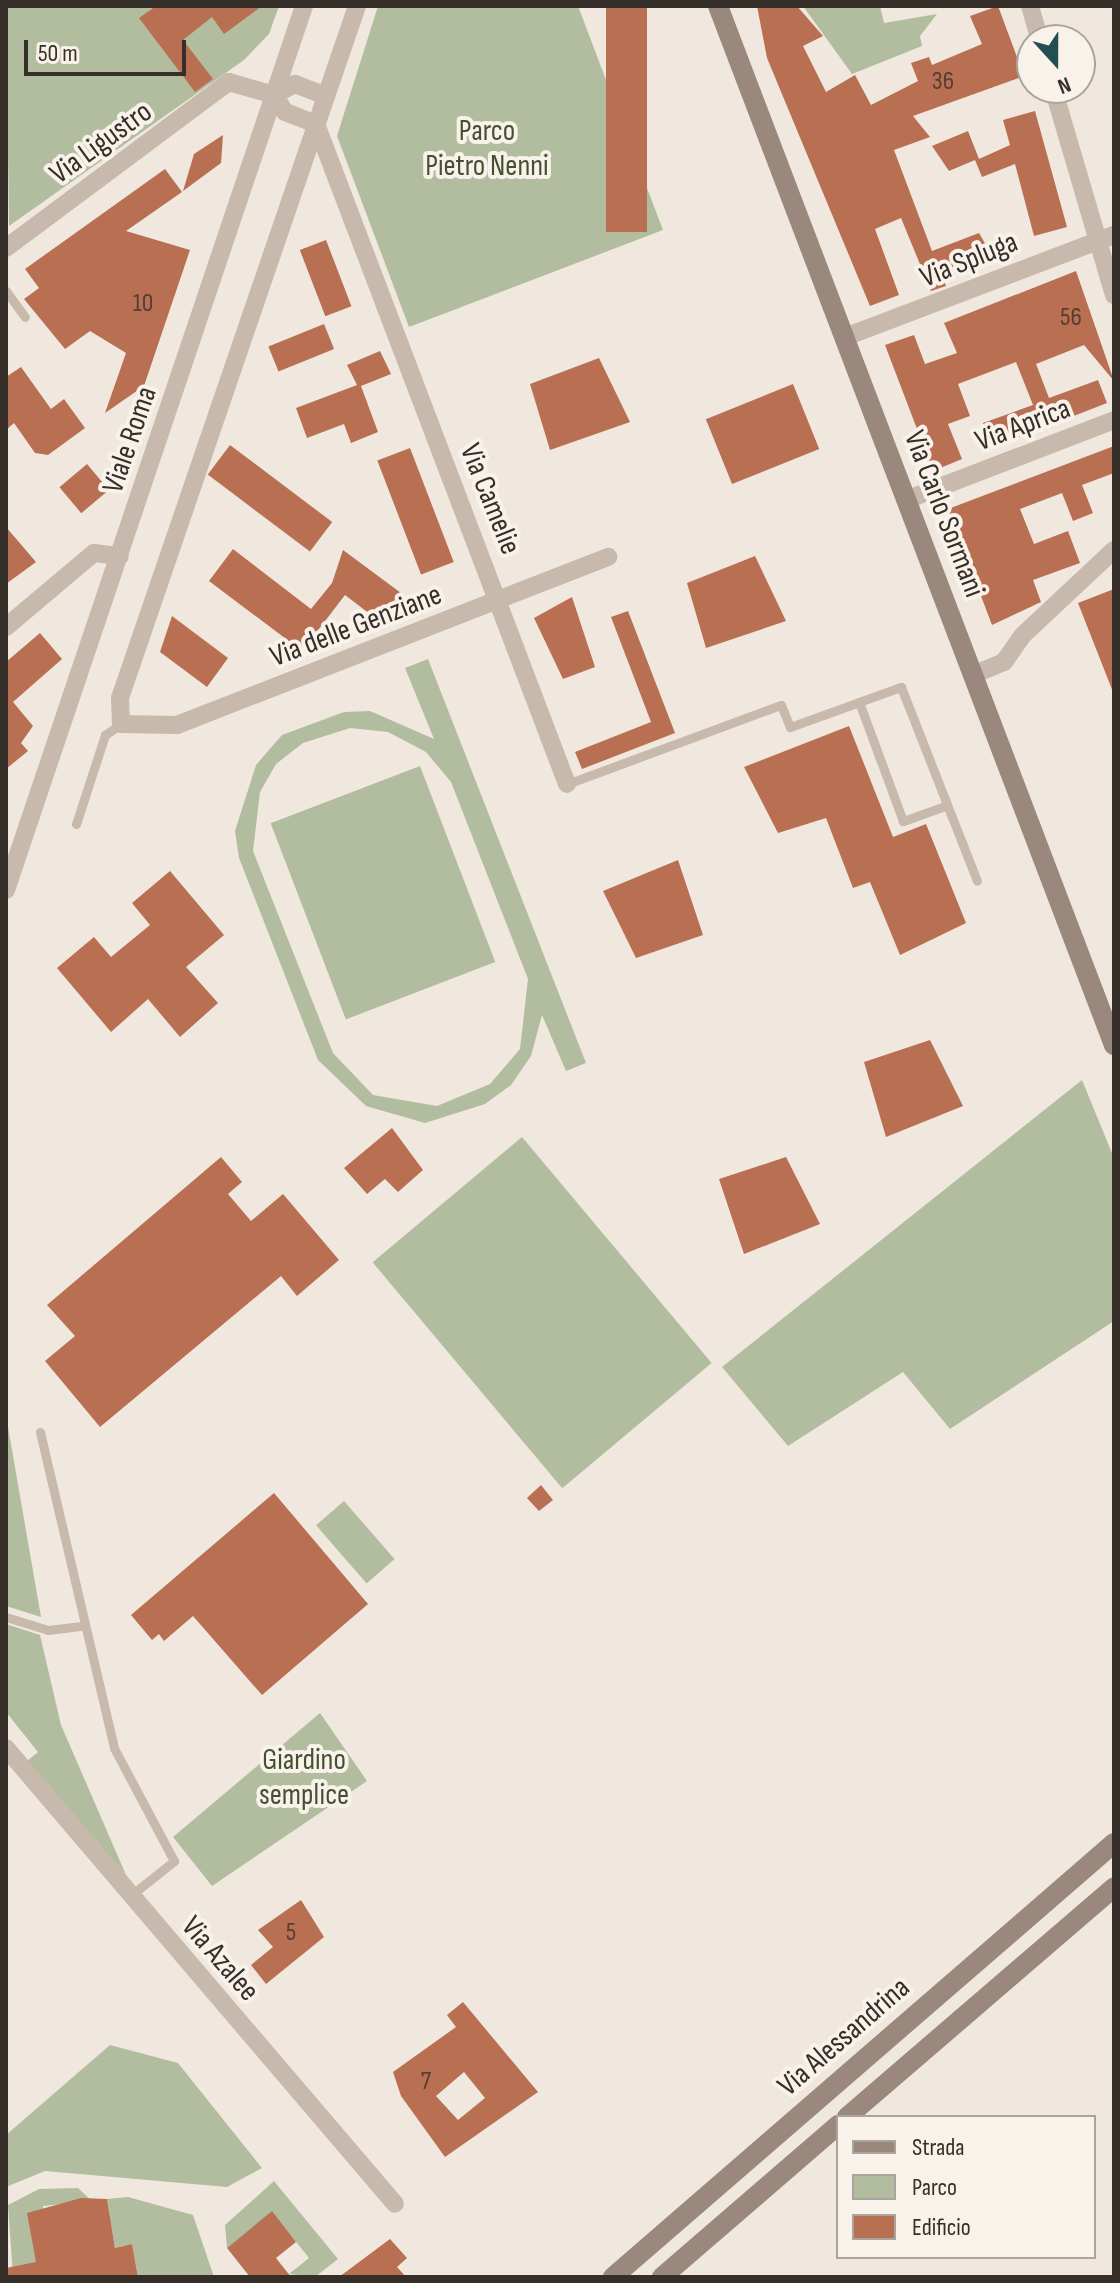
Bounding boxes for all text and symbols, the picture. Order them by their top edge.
scale bar [28,24,190,74]
north arrow [1016,24,1096,104]
text: 50 m [38,39,78,68]
house number: 36 [932,66,954,98]
text: N [1054,70,1074,100]
street label: Via Ligustro [43,94,159,192]
park label: Parco Pietro Nenni [425,113,549,184]
street label: Via Spluga [915,224,1023,296]
house number: 10 [133,288,153,320]
house number: 56 [1060,302,1082,334]
street label: Viale Roma [95,382,165,498]
street label: Via Aprica [971,391,1075,459]
street label: Via Carlo Sormani [896,426,992,602]
street label: Via Camelie [452,438,528,560]
street label: Via delle Genziane [265,577,447,675]
park label: Giardino semplice [259,1742,349,1812]
street label: Via Azalee [173,1909,267,2009]
house number: 5 [286,1917,296,1949]
street label: Via Alessandrina [771,1970,917,2104]
house number: 7 [421,2066,431,2098]
legend [836,2115,1096,2259]
text: Strada [912,2133,965,2162]
text: Parco [912,2173,957,2202]
text: Edificio [912,2213,971,2242]

